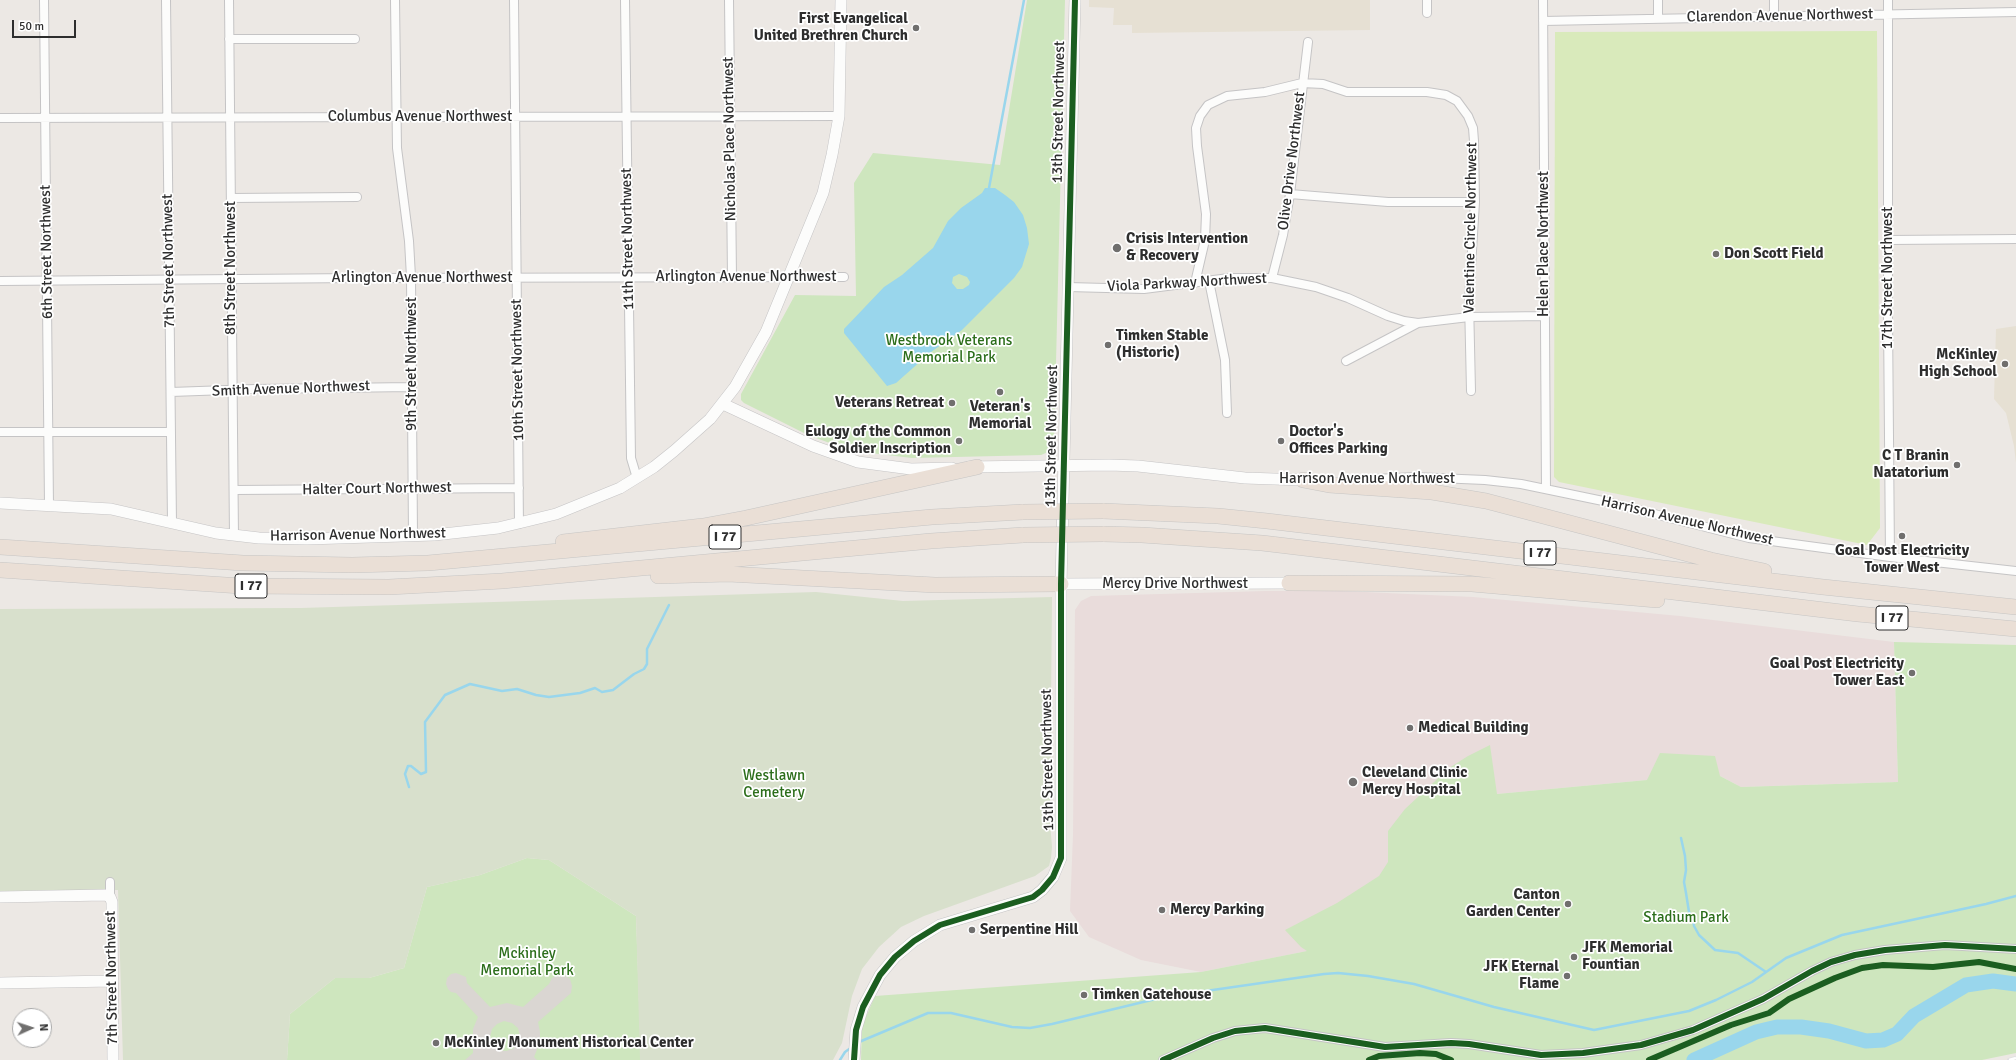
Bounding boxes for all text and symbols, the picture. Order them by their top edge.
street label: Clarendon Avenue Northwest [1687,5,1873,27]
place label: First Evangelical United Brethren Church [754,10,908,45]
scale bar [14,12,78,38]
text: 50 m [19,19,44,34]
marker: First Evangelical United Brethren Church [911,23,921,33]
street label: 13th Street Northwest [1049,41,1069,183]
street label: Nicholas Place Northwest [720,57,740,221]
street label: Olive Drive Northwest [1275,91,1309,231]
street label: Columbus Avenue Northwest [328,108,512,126]
street label: Valentine Circle Northwest [1461,142,1481,314]
street label: 11th Street Northwest [618,168,638,310]
street label: Helen Place Northwest [1535,171,1553,317]
street label: 6th Street Northwest [37,185,57,319]
street label: 7th Street Northwest [159,194,179,328]
street label: 8th Street Northwest [222,201,240,335]
street label: 17th Street Northwest [1879,207,1897,349]
place label: Crisis Intervention & Recovery [1126,230,1248,265]
marker: Crisis Intervention & Recovery [1111,242,1123,254]
place label: Don Scott Field [1724,245,1824,263]
marker: Don Scott Field [1711,249,1721,259]
street label: Arlington Avenue Northwest [656,268,836,286]
street label: Arlington Avenue Northwest [332,269,512,287]
street label: Viola Parkway Northwest [1107,270,1267,296]
street label: 9th Street Northwest [403,297,421,431]
street label: 10th Street Northwest [508,299,528,441]
place label: Timken Stable (Historic) [1116,327,1208,362]
park label: Westbrook Veterans Memorial Park [886,332,1012,367]
marker: Timken Stable (Historic) [1103,340,1113,350]
place label: McKinley High School [1919,346,1997,381]
marker: McKinley High School [2000,359,2010,369]
street label: 13th Street Northwest [1042,365,1062,507]
street label: Smith Avenue Northwest [212,377,370,401]
marker: Veteran's Memorial [995,387,1005,397]
place label: Veterans Retreat [835,394,944,412]
marker: Veterans Retreat [947,398,957,408]
place label: Veteran's Memorial [968,398,1032,433]
place label: Eulogy of the Common Soldier Inscription [805,423,951,458]
place label: Doctor's Offices Parking [1289,423,1388,458]
marker: Eulogy of the Common Soldier Inscription [954,436,964,446]
marker: Doctor's Offices Parking [1276,436,1286,446]
place label: C T Branin Natatorium [1873,447,1949,482]
marker: C T Branin Natatorium [1952,460,1962,470]
street label: Harrison Avenue Northwest [1279,470,1455,488]
street label: Halter Court Northwest [302,479,452,499]
street label: Harrison Avenue Northwest [1599,492,1775,550]
street label: Harrison Avenue Northwest [270,524,446,546]
road number: I 77 [709,525,741,549]
marker: Goal Post Electricity Tower West [1897,531,1907,541]
road number: I 77 [1524,541,1556,565]
place label: Goal Post Electricity Tower West [1835,542,1969,577]
road number: I 77 [235,574,267,598]
street label: Mercy Drive Northwest [1102,575,1248,593]
road number: I 77 [1876,606,1908,630]
place label: Goal Post Electricity Tower East [1770,655,1904,690]
marker: Goal Post Electricity Tower East [1907,668,1917,678]
street label: 13th Street Northwest [1038,689,1058,831]
place label: Medical Building [1418,719,1529,737]
marker: Medical Building [1405,723,1415,733]
place label: Cleveland Clinic Mercy Hospital [1362,764,1467,799]
park label: Westlawn Cemetery [743,767,805,802]
marker: Cleveland Clinic Mercy Hospital [1347,776,1359,788]
place label: Canton Garden Center [1466,886,1560,921]
marker: Canton Garden Center [1563,899,1573,909]
place label: Mercy Parking [1170,901,1264,919]
marker: Mercy Parking [1157,905,1167,915]
park label: Stadium Park [1643,909,1729,927]
street label: 7th Street Northwest [102,911,122,1045]
place label: Serpentine Hill [980,921,1079,939]
marker: Serpentine Hill [967,925,977,935]
place label: JFK Memorial Fountian [1582,939,1673,974]
park label: Mckinley Memorial Park [480,945,574,980]
marker: JFK Memorial Fountian [1569,952,1579,962]
place label: JFK Eternal Flame [1483,958,1559,993]
marker: JFK Eternal Flame [1562,971,1572,981]
place label: Timken Gatehouse [1092,986,1211,1004]
marker: Timken Gatehouse [1079,990,1089,1000]
north arrow [12,1008,52,1048]
text: N [37,1023,50,1032]
place label: McKinley Monument Historical Center [444,1034,694,1052]
marker: McKinley Monument Historical Center [431,1038,441,1048]

